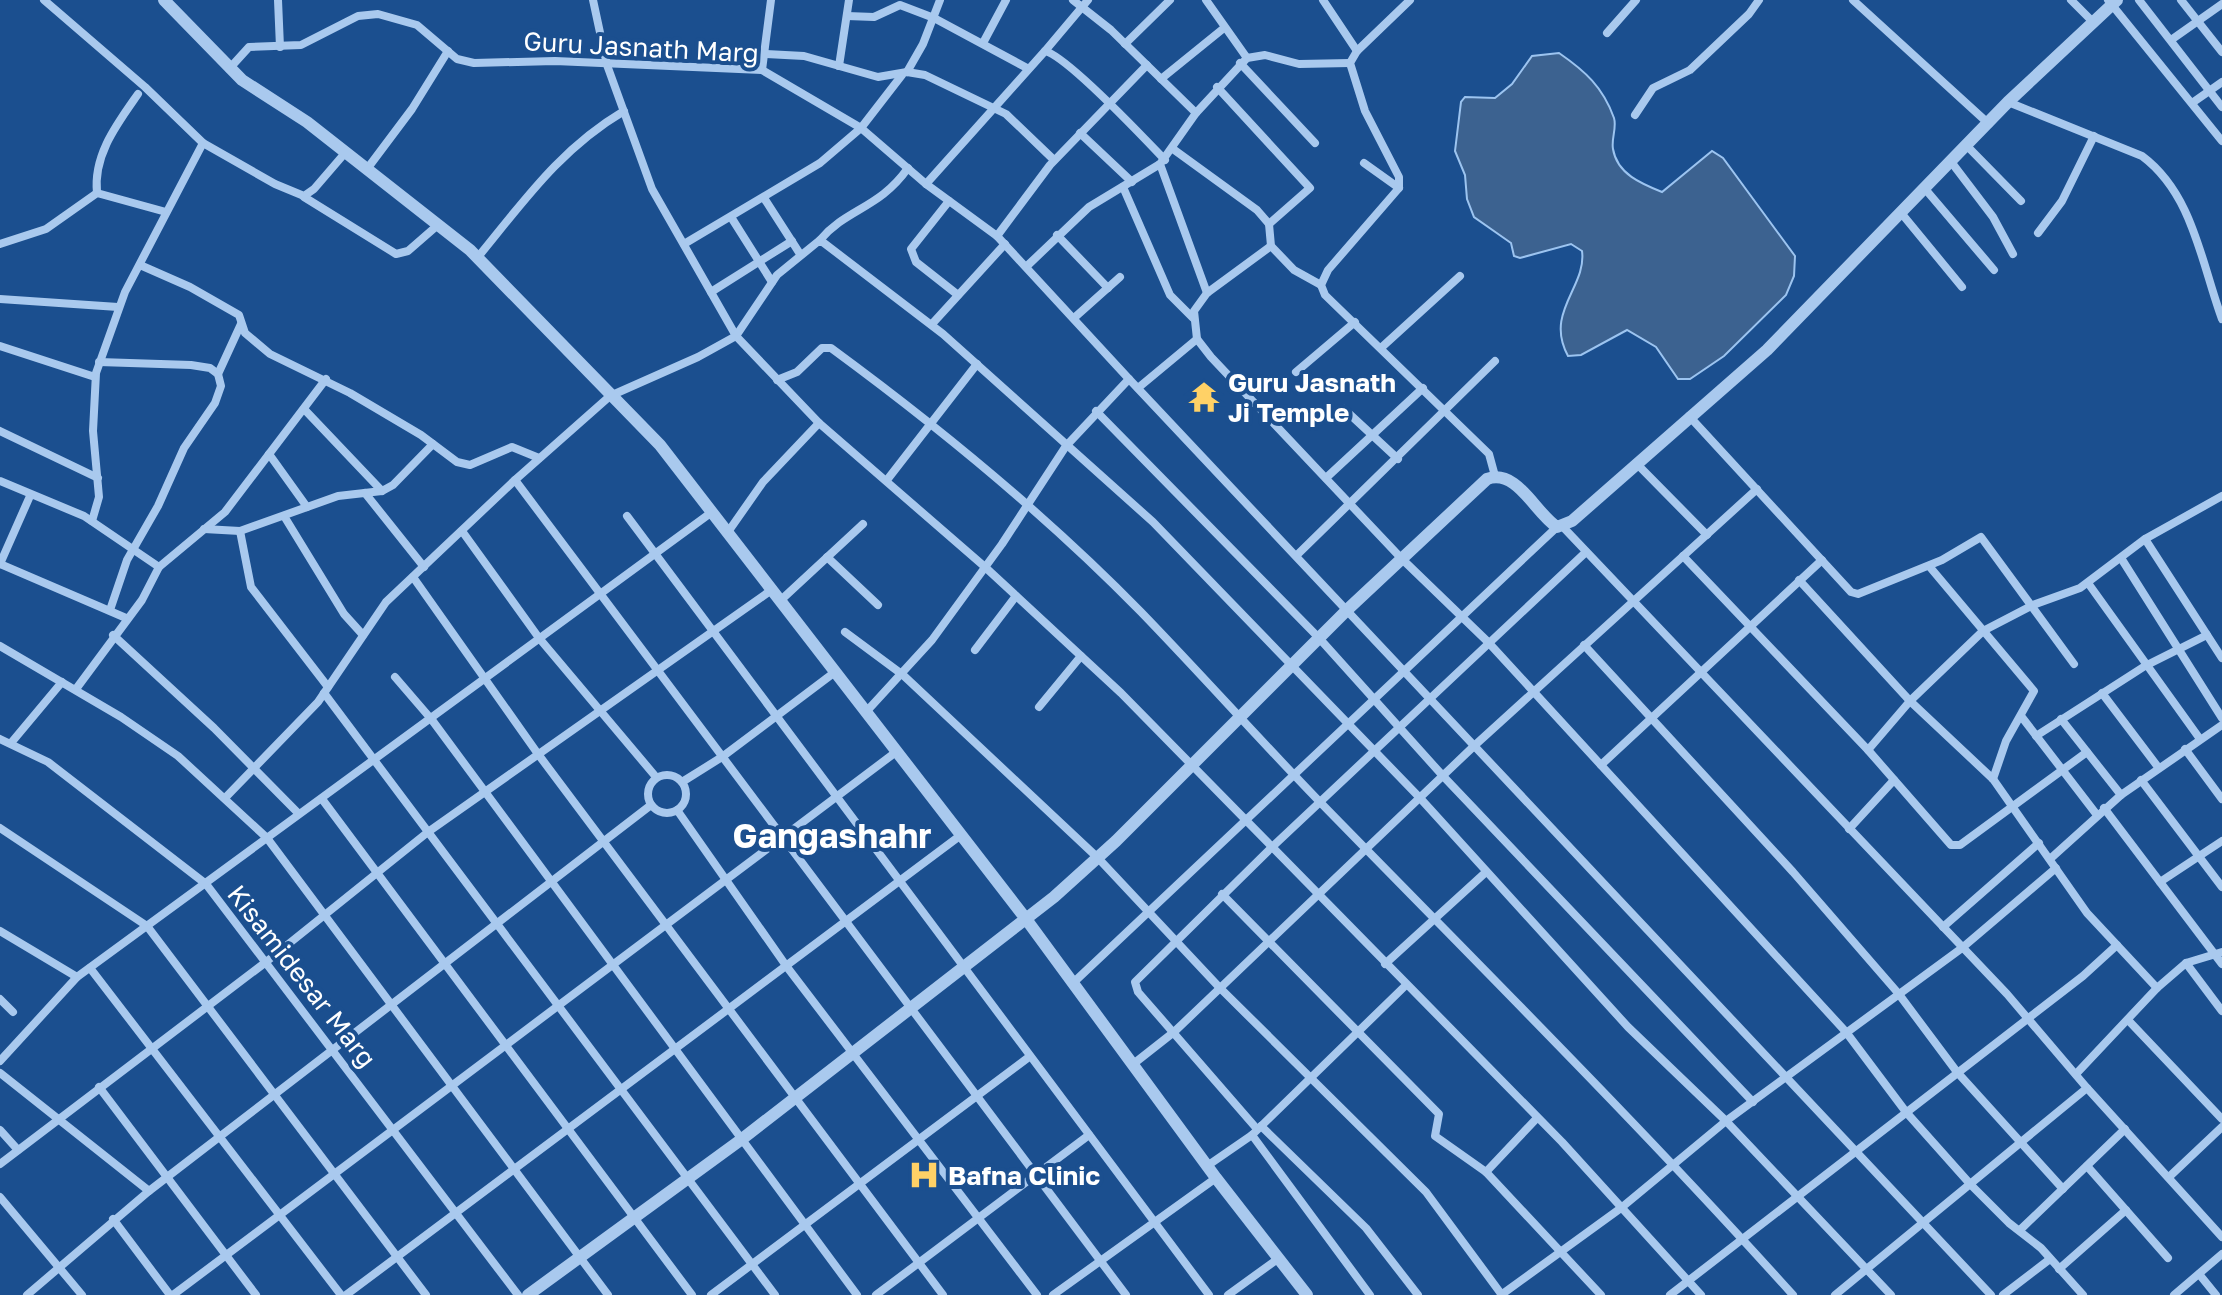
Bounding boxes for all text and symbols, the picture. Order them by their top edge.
street label: Guru Jasnath Marg [523,25,759,69]
place label: Guru Jasnath Ji Temple [1228,367,1396,428]
temple icon: Guru Jasnath Ji Temple [1187,380,1221,414]
district label: Gangashahr [732,815,932,855]
street label: Kisamidesar Marg [221,879,383,1073]
hospital icon: Bafna Clinic [907,1158,941,1192]
place label: Bafna Clinic [948,1160,1100,1191]

